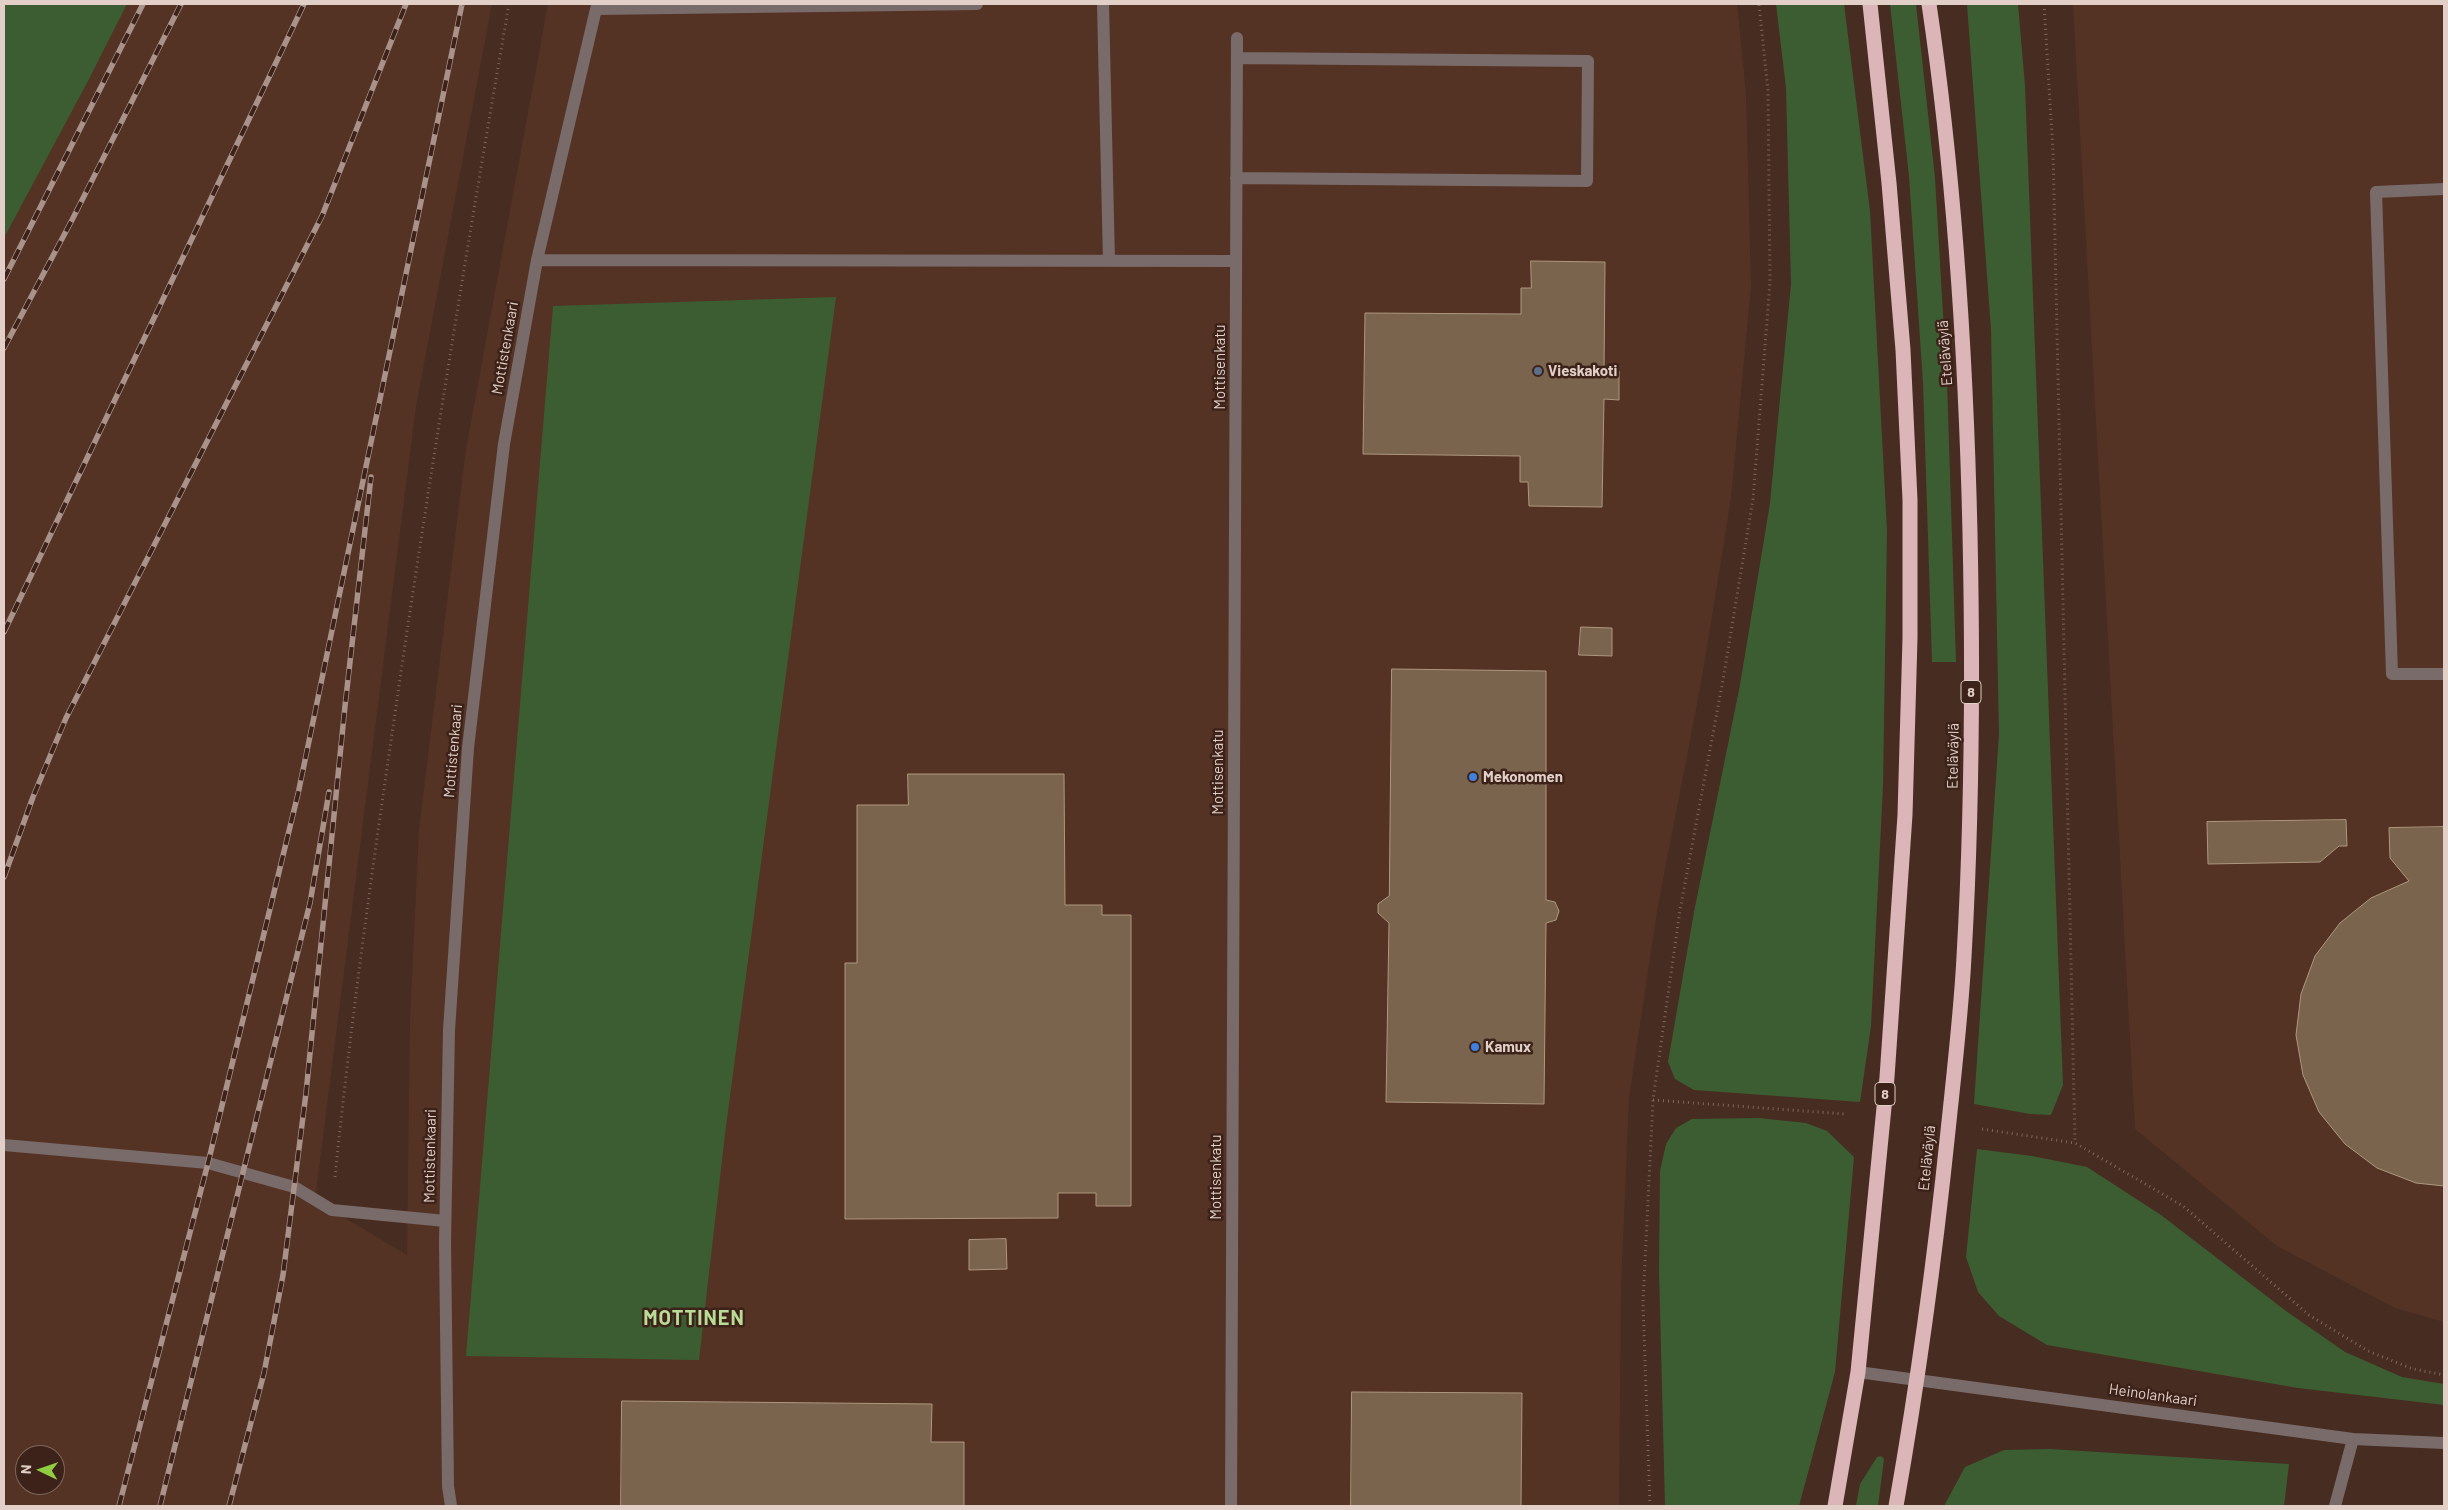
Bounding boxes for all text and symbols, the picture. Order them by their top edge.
street label: Mottistenkaari [488,300,522,396]
street label: Eteläväylä [1934,320,1956,386]
street label: Mottisenkatu [1211,324,1229,410]
place label: Vieskakoti [1548,362,1617,380]
marker: Vieskakoti [1532,365,1544,377]
road number: 8 [1961,680,1981,704]
street label: Mottistenkaari [440,703,466,799]
street label: Eteläväylä [1943,723,1963,789]
street label: Mottisenkatu [1209,729,1227,815]
place label: Mekonomen [1483,768,1563,786]
marker: Mekonomen [1467,771,1479,783]
place label: Kamux [1485,1038,1531,1056]
marker: Kamux [1469,1041,1481,1053]
road number: 8 [1875,1082,1895,1106]
street label: Mottistenkaari [420,1109,440,1203]
street label: Eteläväylä [1915,1124,1939,1192]
street label: Mottisenkatu [1207,1134,1225,1220]
district label: MOTTINEN [642,1306,746,1330]
street label: Heinolankaari [2108,1380,2198,1410]
north arrow [15,1445,65,1495]
text: N [17,1464,34,1474]

